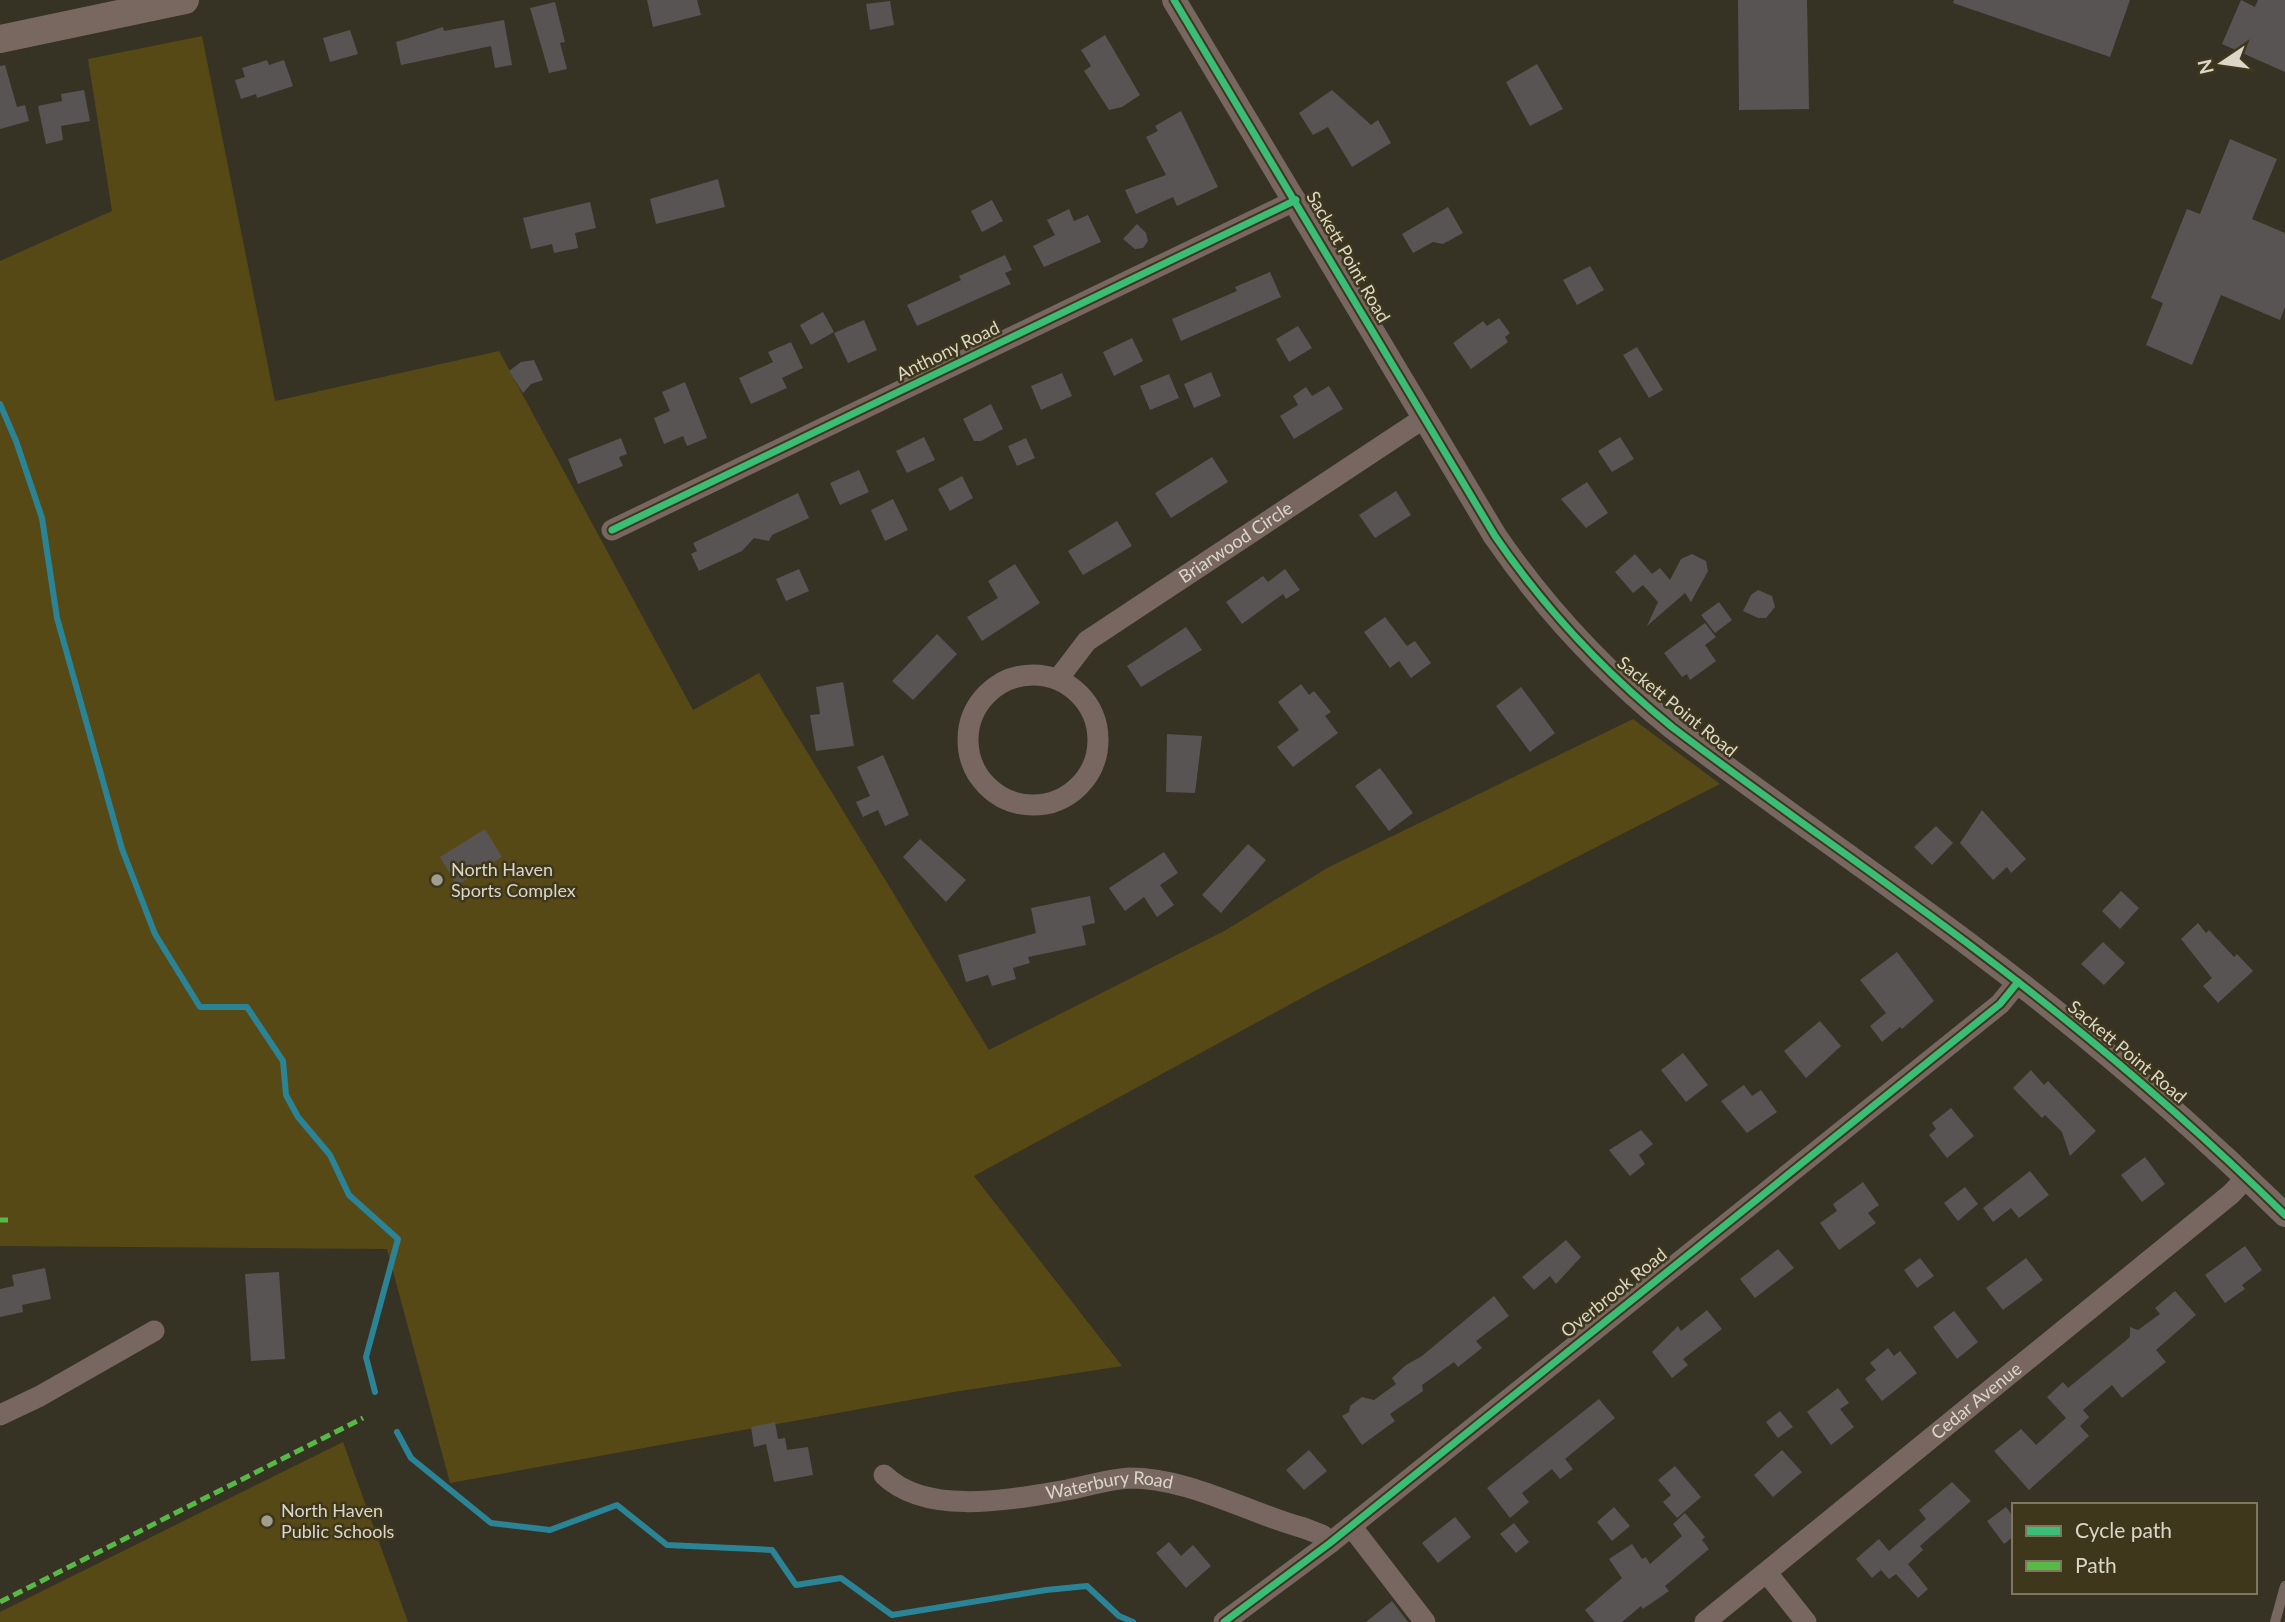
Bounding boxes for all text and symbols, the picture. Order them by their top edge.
north arrow [2187,28,2257,98]
text: N [2192,57,2218,77]
street label: Sackett Point Road [1302,187,1395,326]
street label: Anthony Road [892,316,1003,385]
street label: Briarwood Circle [1174,496,1296,587]
street label: Sackett Point Road [1613,651,1742,761]
place label: North Haven Sports Complex [451,858,576,901]
marker: North Haven Sports Complex [429,872,445,888]
street label: Sackett Point Road [2064,995,2191,1107]
street label: Overbrook Road [1556,1243,1671,1342]
street label: Cedar Avenue [1926,1357,2026,1444]
street label: Waterbury Road [1044,1466,1175,1503]
place label: North Haven Public Schools [281,1499,395,1542]
legend [2012,1503,2257,1594]
marker: North Haven Public Schools [259,1513,275,1529]
text: Cycle path [2075,1517,2172,1542]
text: Path [2075,1552,2117,1577]

